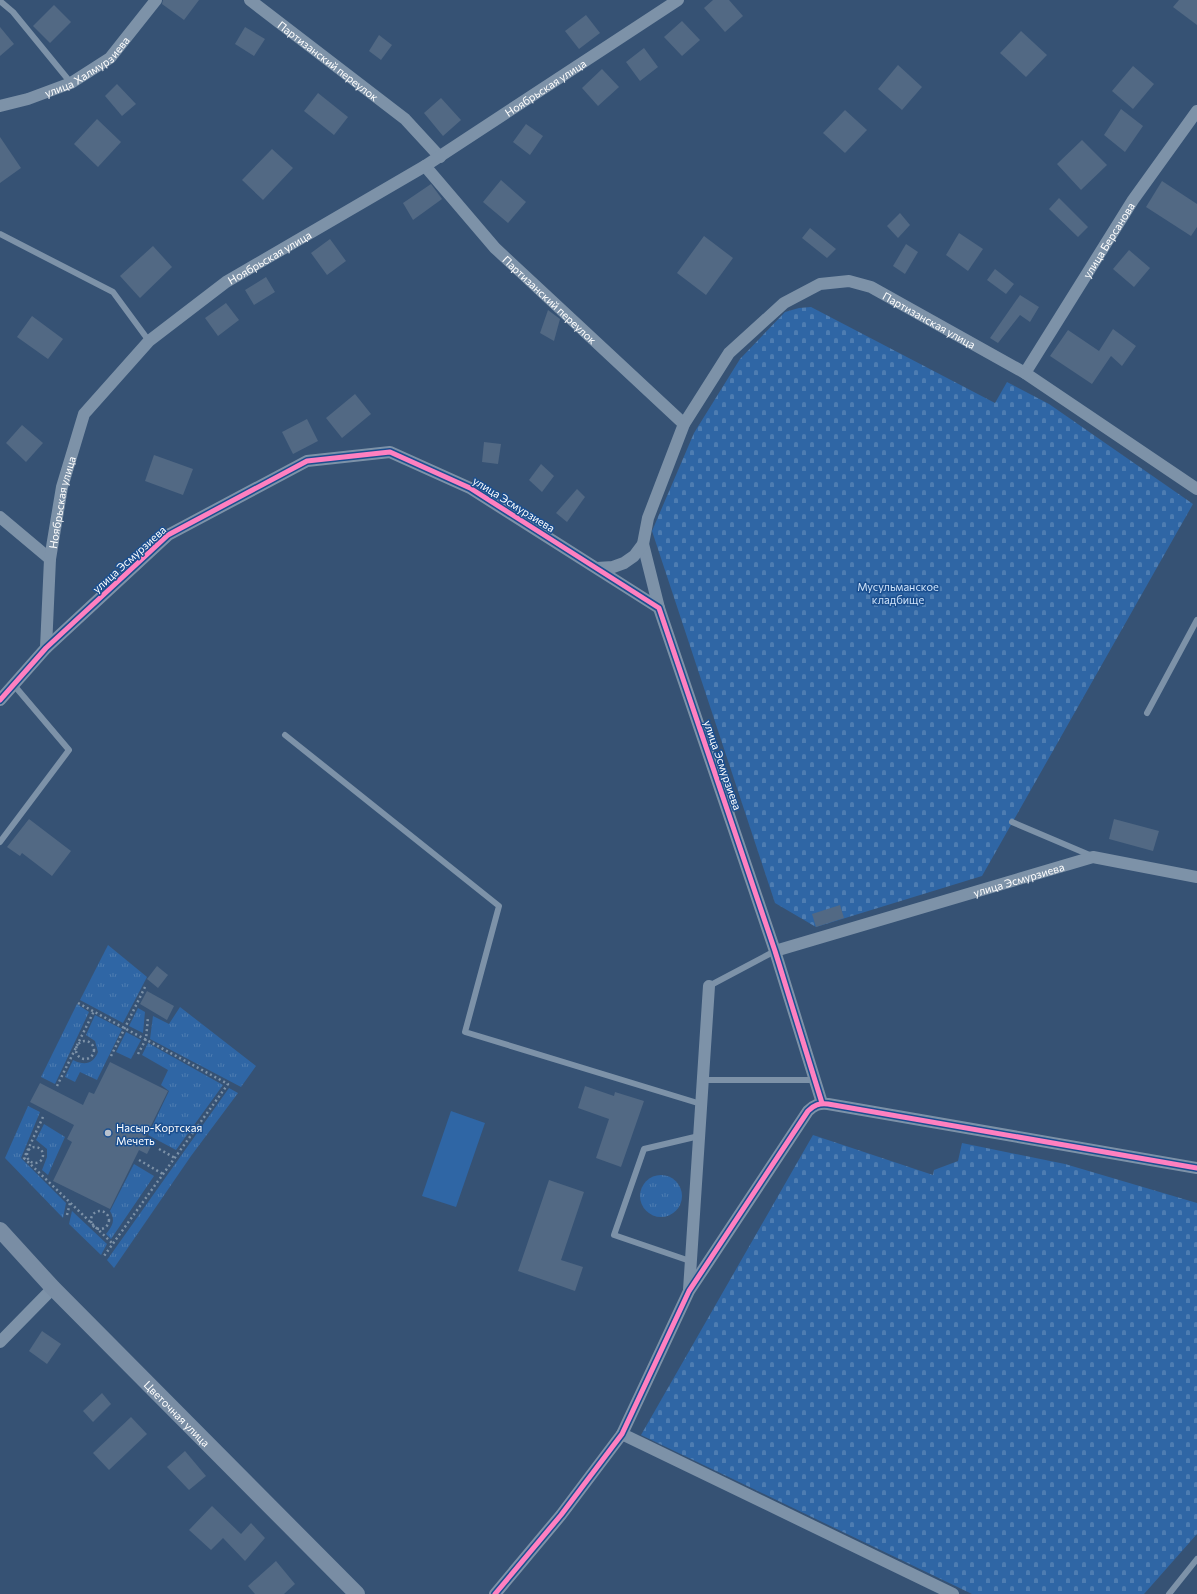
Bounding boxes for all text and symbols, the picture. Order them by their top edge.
street label: Партизанский переулок [276,18,382,103]
street label: улица Халмурзиева [42,33,131,99]
street label: Ноябрьская улица [502,56,588,119]
street label: улица Берсанова [1080,199,1137,280]
street label: Ноябрьская улица [225,227,313,286]
street label: Партизанский переулок [500,252,600,346]
street label: Партизанская улица [881,289,978,351]
street label: Ноябрьская улица [45,454,77,550]
street label: улица Эсмурзиева [471,474,557,534]
street label: улица Эсмурзиева [90,523,168,595]
park label: Мусульманское кладбище [857,580,939,606]
street label: улица Эсмурзиева [702,718,744,812]
street label: улица Эсмурзиева [972,859,1066,899]
place label: Насыр-Кортская Мечеть [116,1121,202,1147]
marker: Насыр-Кортская Мечеть [103,1128,113,1138]
street label: Цветочная улица [142,1378,213,1449]

